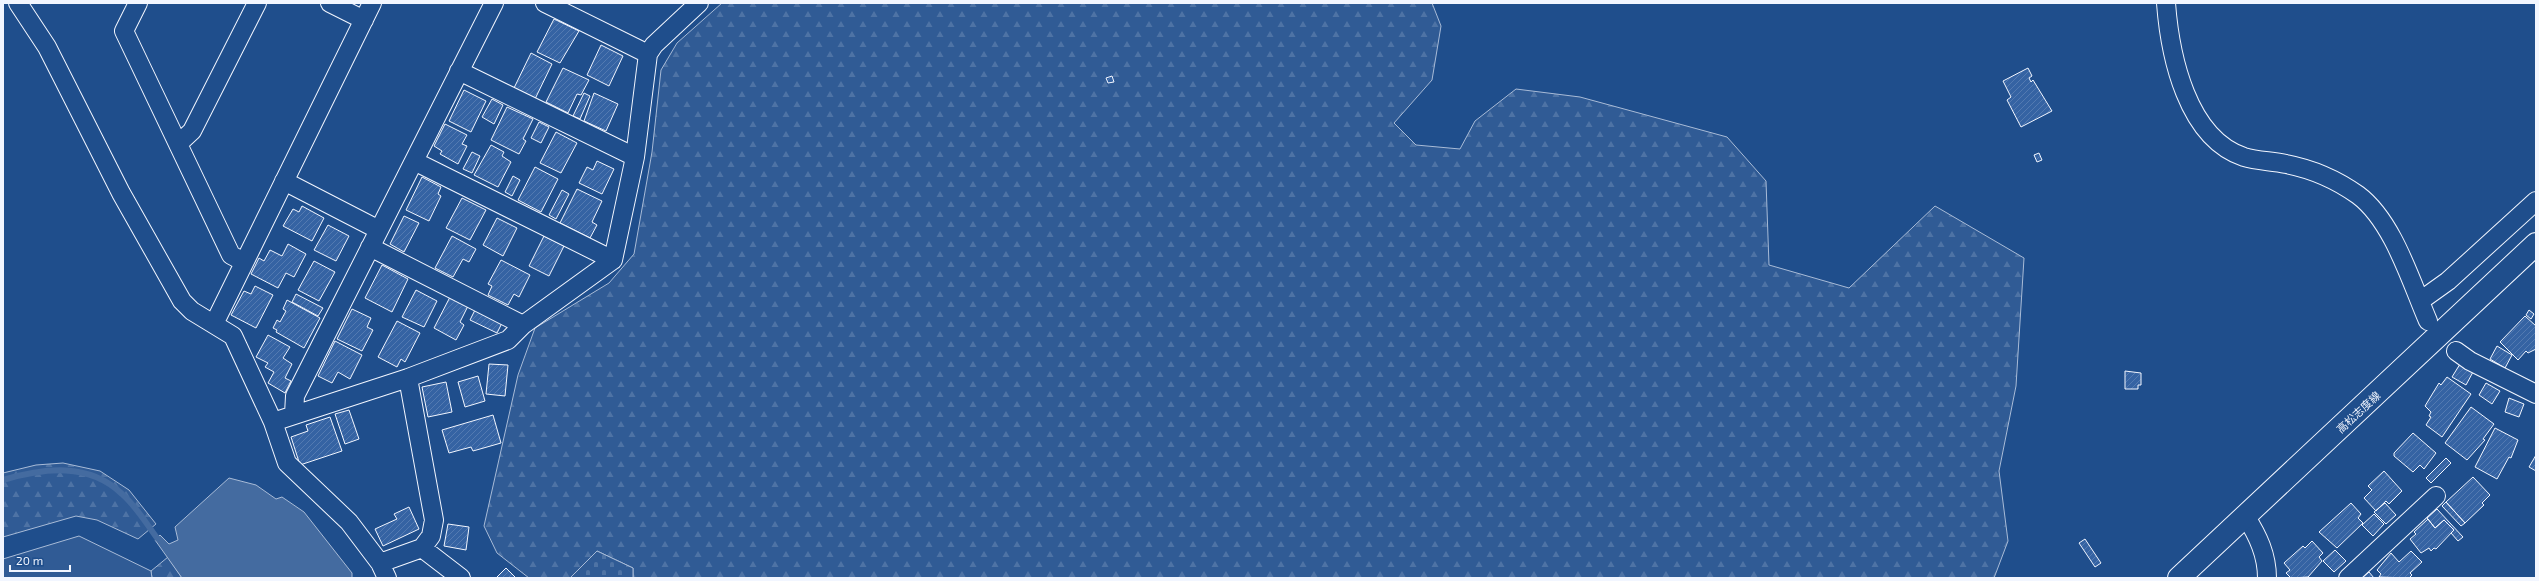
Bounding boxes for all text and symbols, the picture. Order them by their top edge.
street label: 高松志度線 [2333,388,2383,436]
scale bar [10,547,70,573]
text: 20 m [16,553,43,567]

